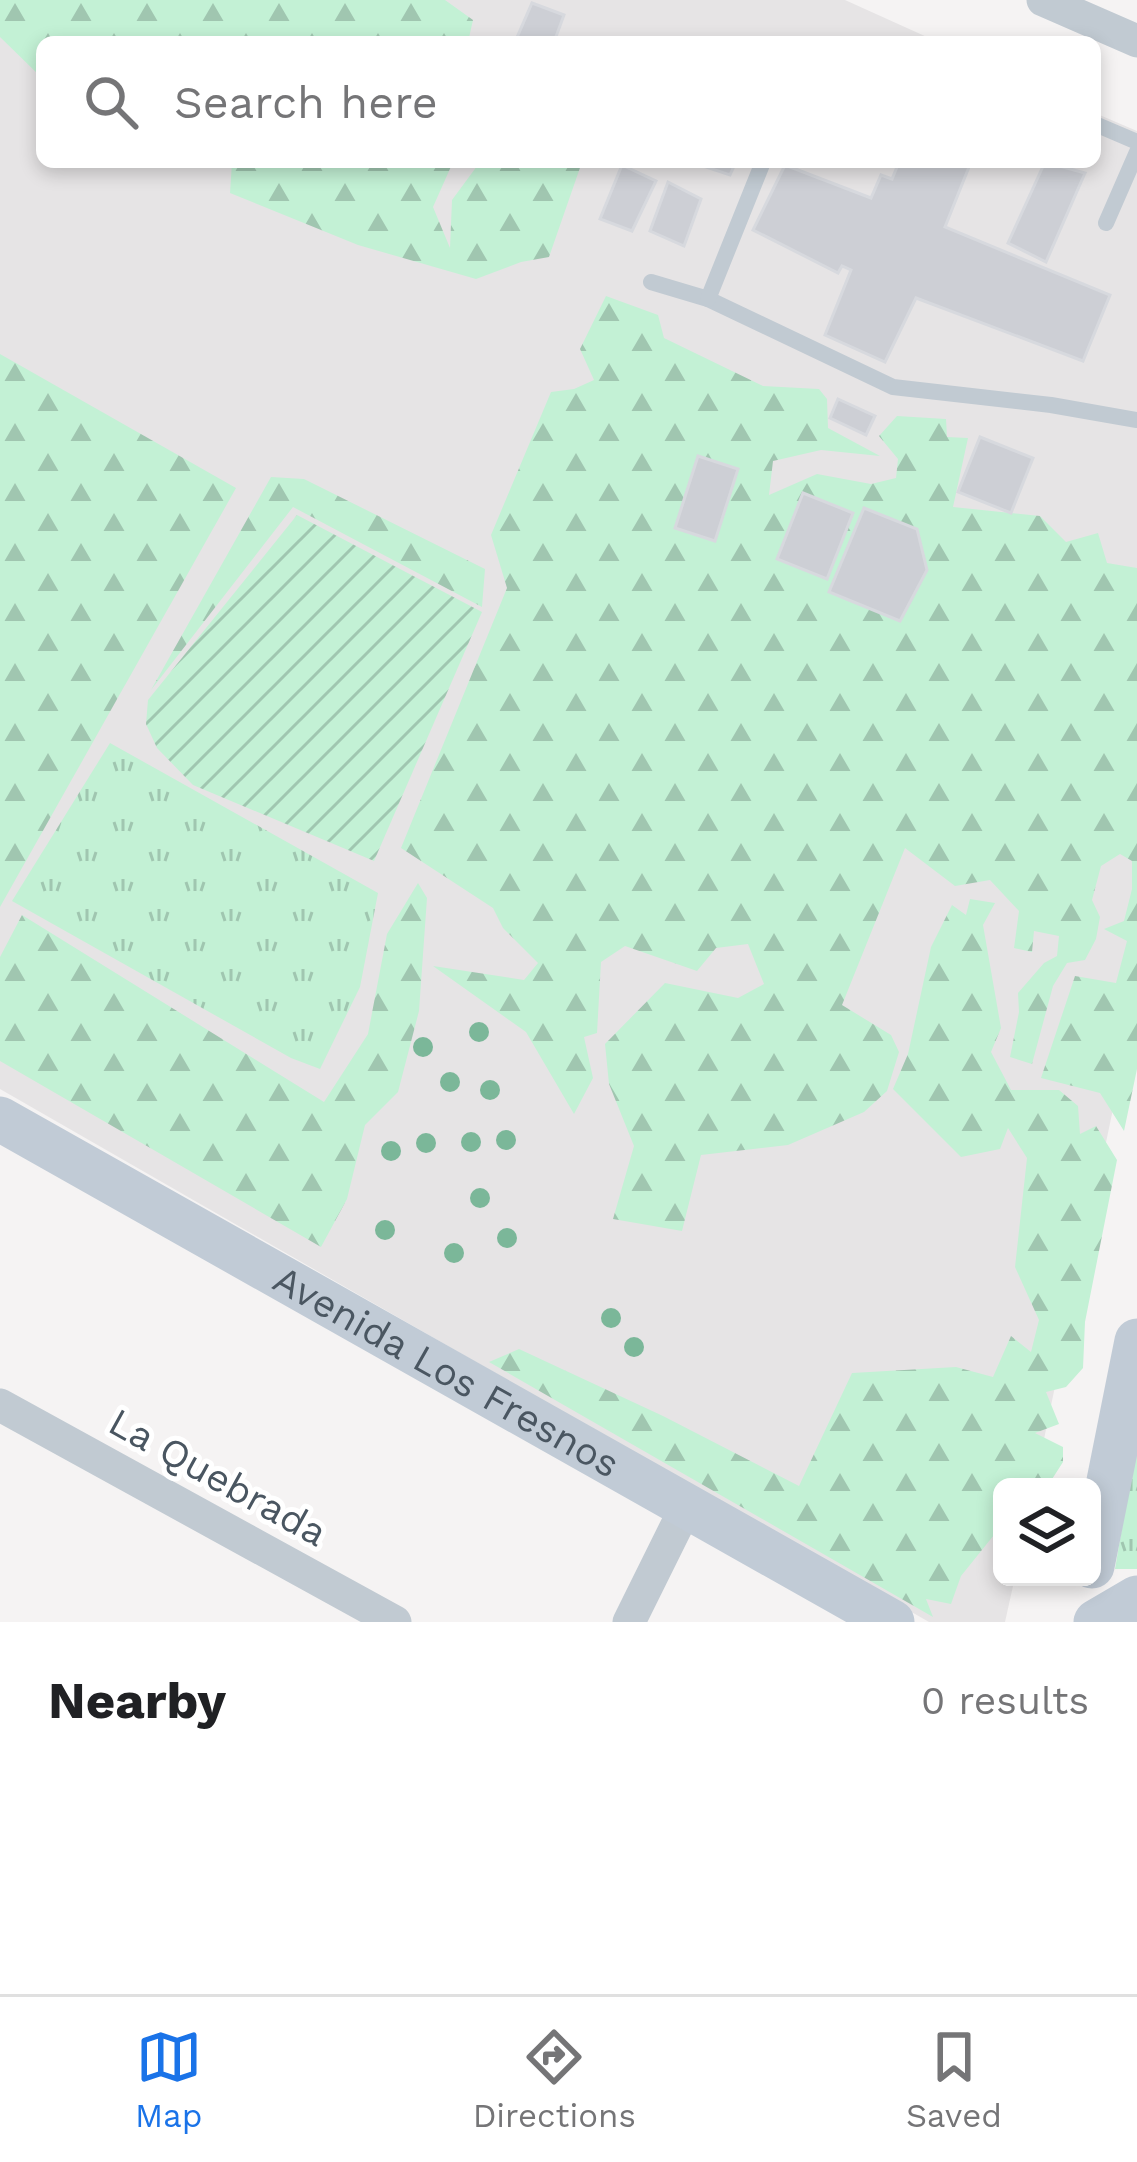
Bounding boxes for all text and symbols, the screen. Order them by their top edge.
search box [36,36,1101,168]
icon: search [78,69,144,135]
text: Search here [174,76,438,129]
street label: Avenida Los Fresnos [266,1256,628,1486]
street label: La Quebrada [101,1399,335,1555]
map controls [993,1478,1101,1586]
button: layers [993,1478,1101,1586]
text: Nearby [48,1671,226,1730]
text: 0 results [921,1678,1089,1723]
tab: Map [135,2024,202,2135]
tab: Directions [473,2024,636,2135]
tab: Saved [906,2024,1002,2135]

